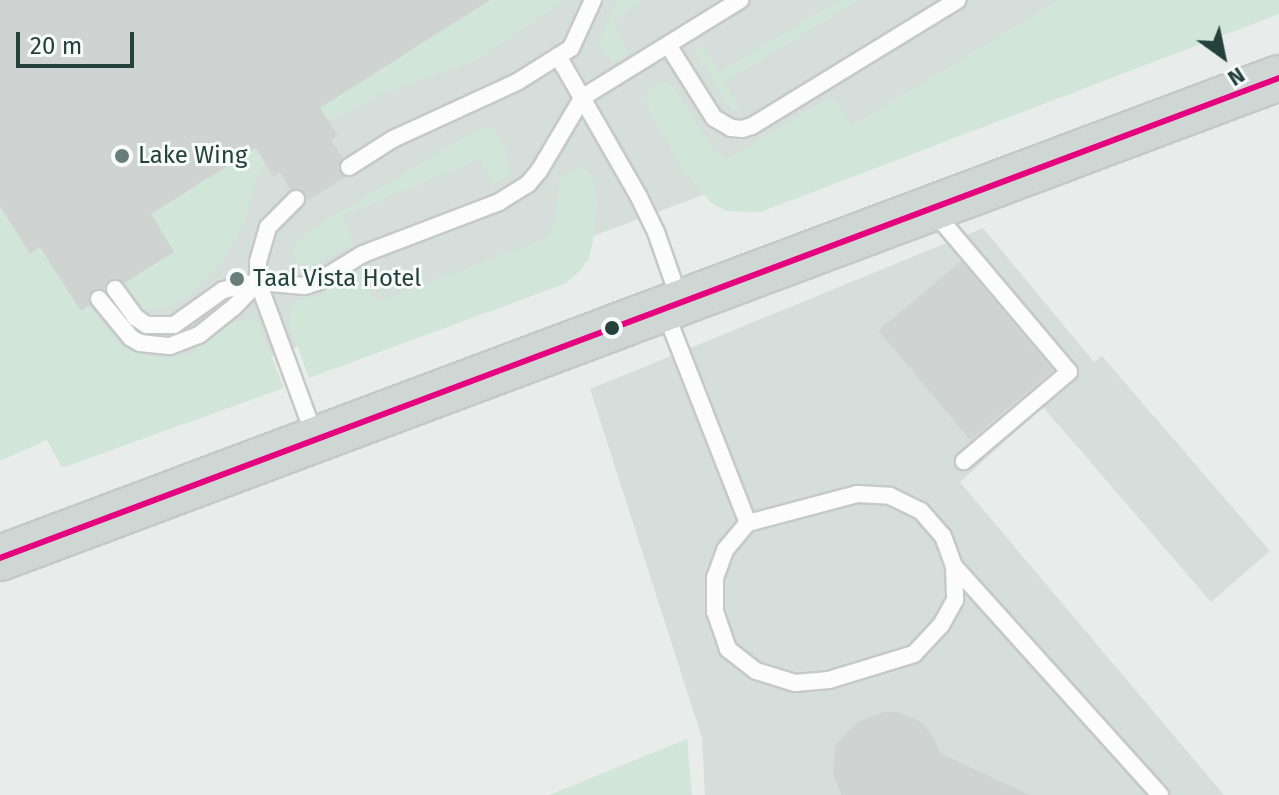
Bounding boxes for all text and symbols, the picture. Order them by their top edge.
scale bar [20,16,138,66]
north arrow [1183,16,1263,96]
text: 20 m [30,32,82,60]
text: N [1223,61,1250,92]
place label: Lake Wing [138,142,247,170]
marker: Lake Wing [113,147,131,165]
place label: Taal Vista Hotel [253,265,421,293]
marker: Taal Vista Hotel [228,270,246,288]
unlabelled marker [604,320,620,336]

